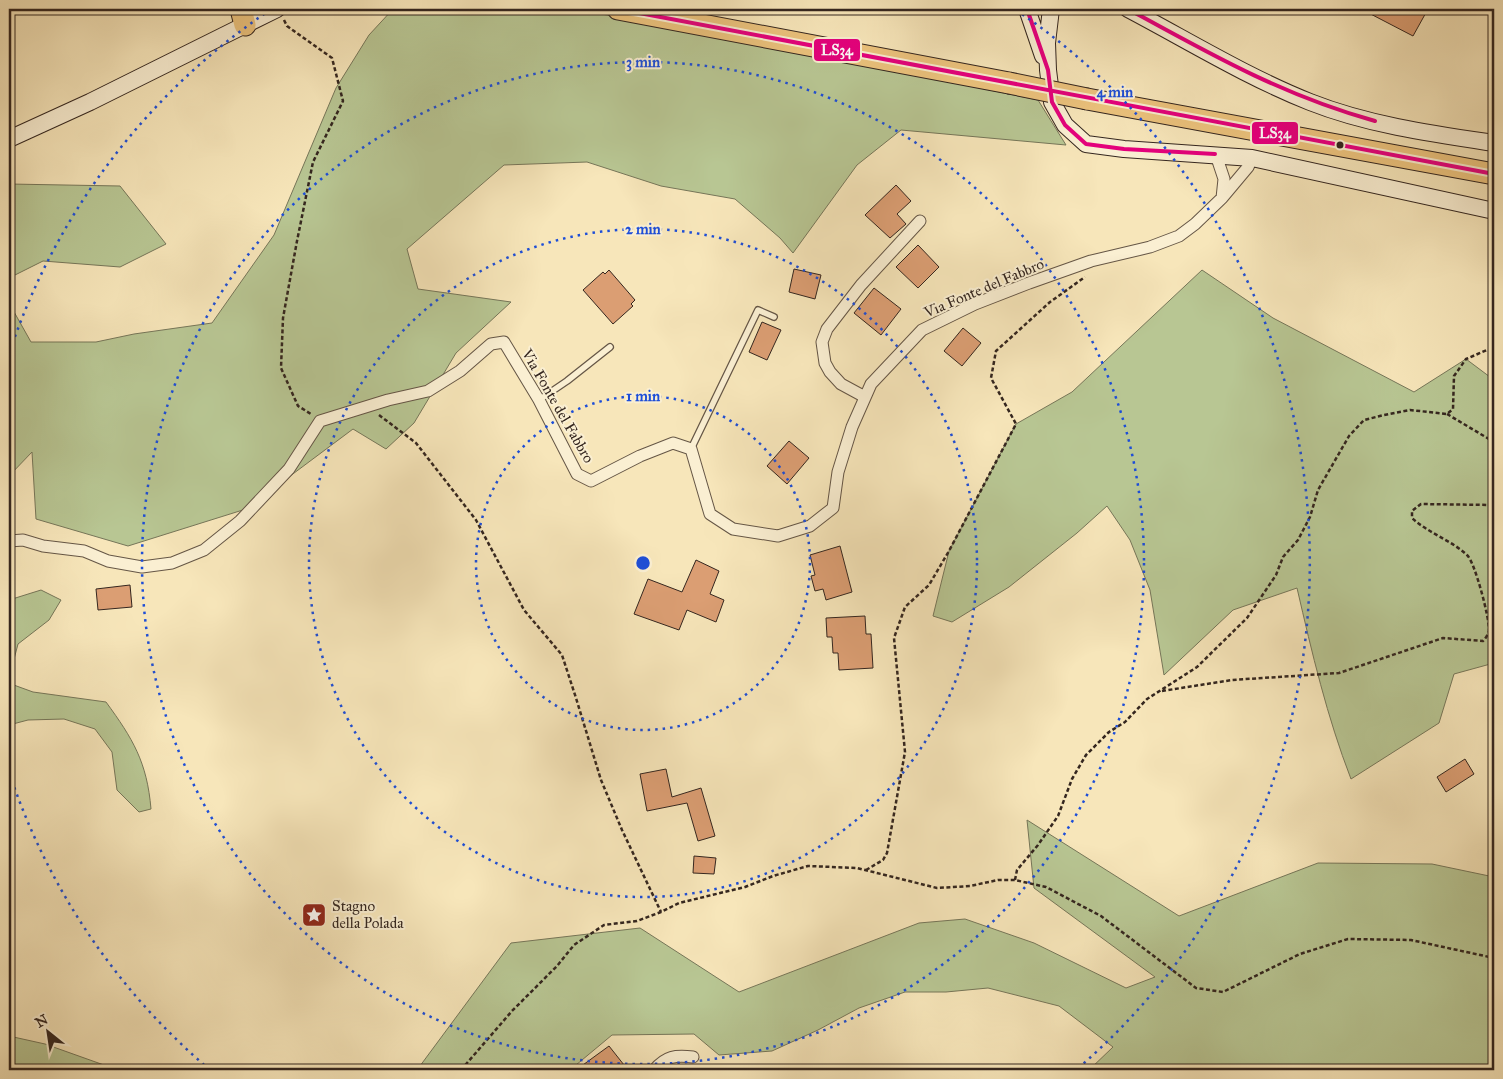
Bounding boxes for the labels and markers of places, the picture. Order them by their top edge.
unlabelled marker [1335,140,1345,150]
centre of rings [634,554,652,572]
place label: Stagno della Polada [332,897,404,932]
place icon: Stagno della Polada [301,902,327,928]

